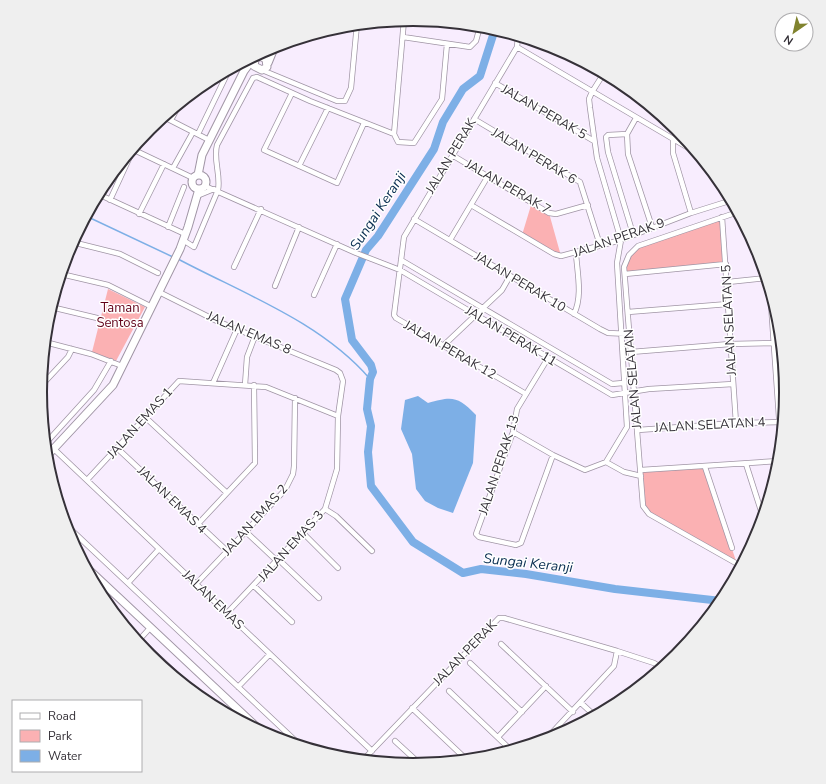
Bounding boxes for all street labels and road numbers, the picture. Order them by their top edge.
street label: JALAN PERAK 5 [497,80,590,144]
street label: JALAN PERAK [421,114,481,198]
street label: JALAN PERAK 6 [487,123,580,189]
street label: JALAN PERAK 7 [461,155,554,219]
street label: JALAN PERAK 9 [570,214,667,262]
street label: JALAN PERAK 10 [470,247,569,317]
street label: JALAN SELATAN 5 [717,264,741,377]
street label: JALAN PERAK 11 [461,301,560,370]
street label: JALAN EMAS 8 [203,307,294,359]
street label: JALAN PERAK 12 [400,316,499,384]
street label: JALAN SELATAN [620,329,646,430]
street label: JALAN EMAS 1 [102,383,177,463]
street label: JALAN PERAK 13 [474,413,524,518]
street label: JALAN SELATAN 4 [653,413,766,437]
street label: JALAN EMAS 4 [133,462,211,538]
street label: JALAN EMAS 2 [217,480,292,560]
street label: JALAN EMAS 3 [253,506,328,586]
street label: JALAN EMAS [178,565,248,634]
street label: JALAN PERAK [428,616,502,691]

